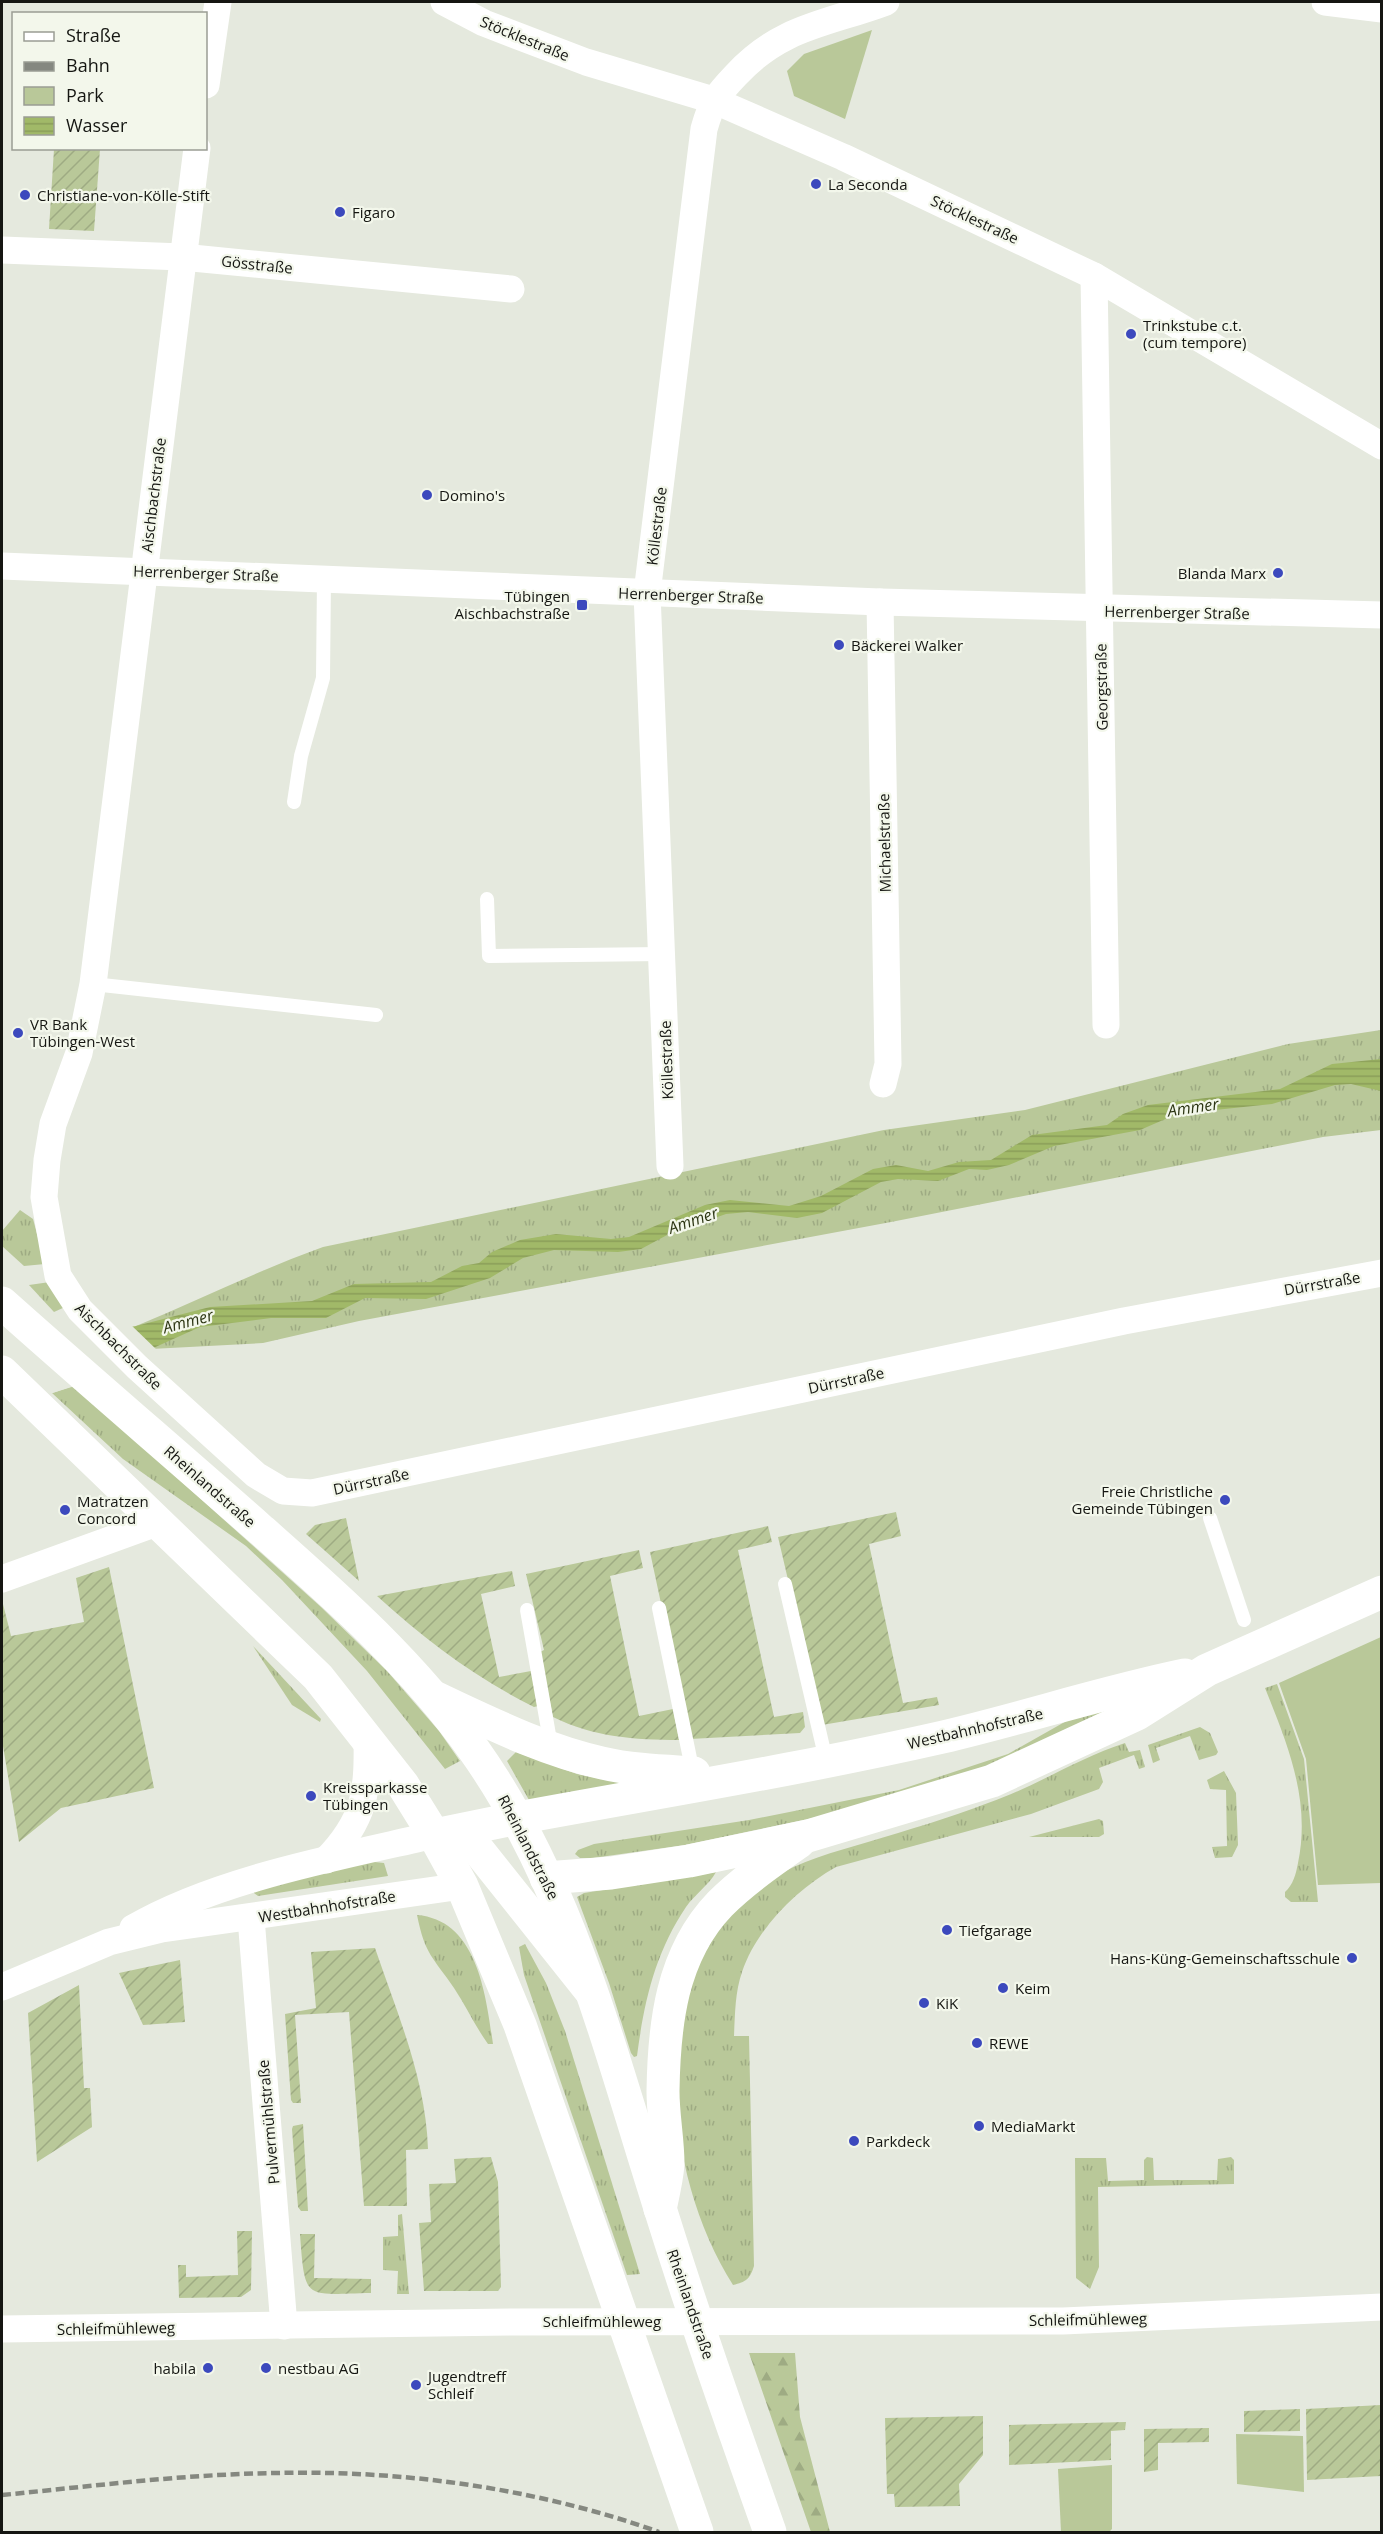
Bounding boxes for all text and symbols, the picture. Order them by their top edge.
street label: Stöcklestraße [477,11,573,65]
legend [12,12,207,150]
text: Straße [66,23,121,47]
text: Bahn [66,53,110,77]
text: Park [66,83,104,107]
text: Wasser [66,113,128,137]
place label: La Seconda [828,174,908,194]
marker: La Seconda [809,177,823,191]
place label: Christiane-von-Kölle-Stift [37,185,210,205]
marker: Christiane-von-Kölle-Stift [18,188,32,202]
street label: Stöcklestraße [928,190,1022,248]
place label: Figaro [352,202,395,222]
marker: Figaro [333,205,347,219]
street label: Gösstraße [220,250,294,278]
place label: Trinkstube c.t. (cum tempore) [1143,315,1246,352]
marker: Trinkstube c.t. (cum tempore) [1124,327,1138,341]
street label: Aischbachstraße [136,436,170,554]
place label: Domino's [439,485,505,505]
street label: Köllestraße [641,486,671,566]
marker: Domino's [420,488,434,502]
street label: Herrenberger Straße [133,560,279,586]
place label: Blanda Marx [1178,563,1266,583]
marker: Blanda Marx [1271,566,1285,580]
street label: Herrenberger Straße [618,582,764,608]
place label: Tübingen Aischbachstraße [455,586,570,623]
marker: Tübingen Aischbachstraße [575,598,589,612]
street label: Herrenberger Straße [1104,601,1250,623]
place label: Bäckerei Walker [851,635,963,655]
marker: Bäckerei Walker [832,638,846,652]
street label: Georgstraße [1090,643,1112,731]
street label: Michaelstraße [873,793,895,893]
place label: VR Bank Tübingen-West [30,1014,135,1051]
street label: Köllestraße [655,1020,677,1100]
marker: VR Bank Tübingen-West [11,1026,25,1040]
water label: Ammer [1165,1092,1221,1122]
water label: Ammer [664,1201,721,1239]
street label: Dürrstraße [1282,1266,1362,1300]
street label: Aischbachstraße [71,1298,167,1394]
water label: Ammer [159,1304,216,1339]
street label: Dürrstraße [806,1362,886,1398]
street label: Rheinlandstraße [160,1441,260,1531]
street label: Dürrstraße [331,1463,411,1499]
place label: Freie Christliche Gemeinde Tübingen [1071,1481,1213,1518]
place label: Matratzen Concord [77,1491,149,1528]
marker: Freie Christliche Gemeinde Tübingen [1218,1493,1232,1507]
marker: Matratzen Concord [58,1503,72,1517]
street label: Westbahnhofstraße [905,1703,1045,1753]
place label: Kreissparkasse Tübingen [323,1777,427,1814]
marker: Kreissparkasse Tübingen [304,1789,318,1803]
street label: Rheinlandstraße [494,1791,564,1903]
street label: Westbahnhofstraße [257,1885,397,1927]
place label: Tiefgarage [959,1920,1032,1940]
marker: Tiefgarage [940,1923,954,1937]
place label: Hans-Küng-Gemeinschaftsschule [1110,1948,1340,1968]
marker: Hans-Küng-Gemeinschaftsschule [1345,1951,1359,1965]
place label: Keim [1015,1978,1050,1998]
marker: Keim [996,1981,1010,1995]
place label: KiK [936,1993,959,2013]
marker: KiK [917,1996,931,2010]
place label: REWE [989,2033,1029,2053]
marker: REWE [970,2036,984,2050]
street label: Pulvermühlstraße [253,2059,283,2185]
place label: MediaMarkt [991,2116,1075,2136]
marker: MediaMarkt [972,2119,986,2133]
place label: Parkdeck [866,2131,930,2151]
marker: Parkdeck [847,2134,861,2148]
street label: Rheinlandstraße [663,2246,719,2362]
street label: Schleifmühleweg [1029,2308,1147,2330]
street label: Schleifmühleweg [543,2311,661,2331]
street label: Schleifmühleweg [57,2317,175,2339]
place label: habila [153,2358,196,2378]
place label: nestbau AG [278,2358,359,2378]
marker: habila [201,2361,215,2375]
marker: nestbau AG [259,2361,273,2375]
place label: Jugendtreff Schleif [426,2366,507,2403]
marker: Jugendtreff Schleif [409,2378,423,2392]

